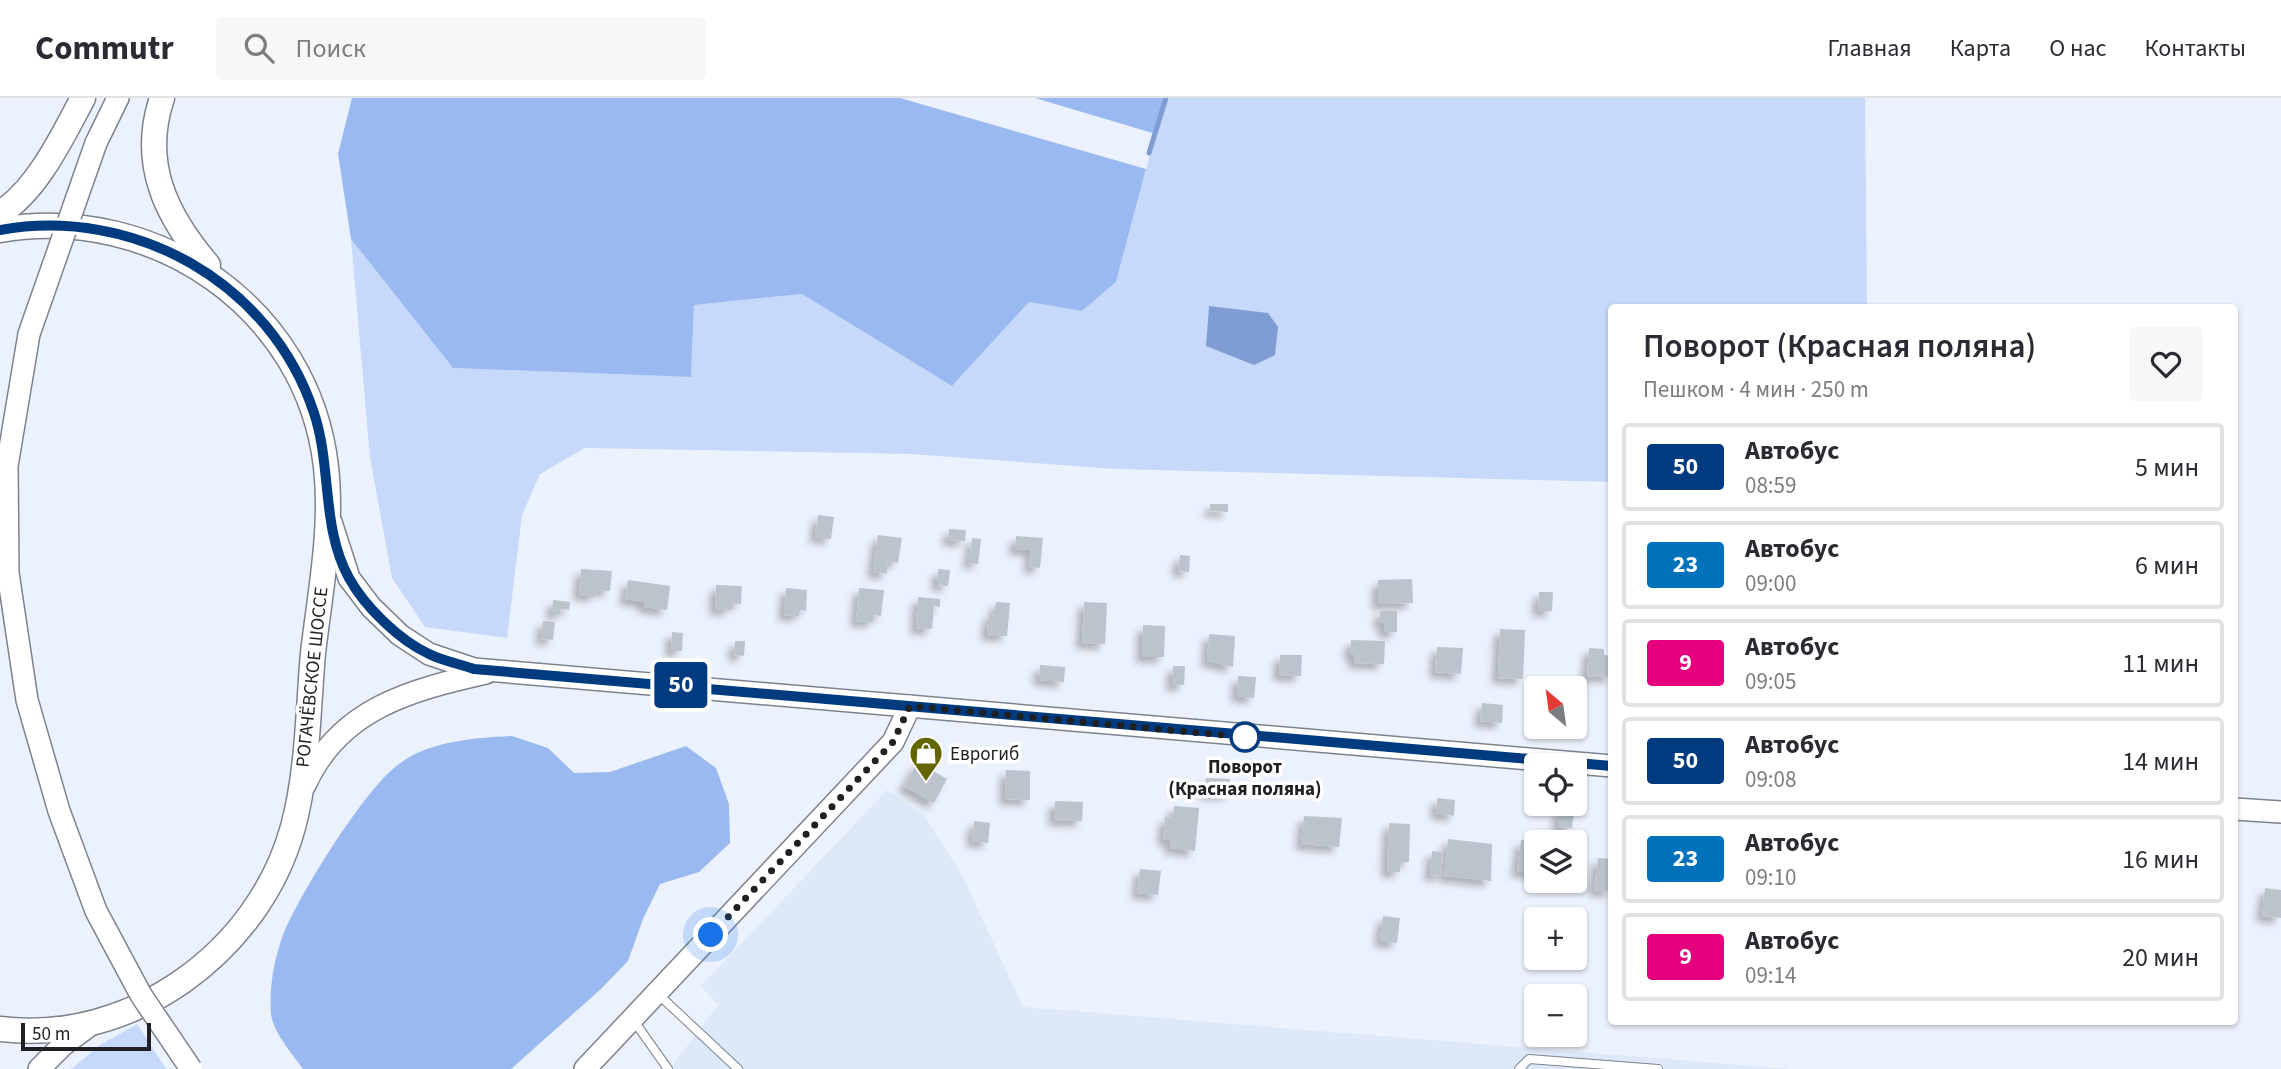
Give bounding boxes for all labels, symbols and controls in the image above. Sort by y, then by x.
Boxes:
search box [216,17,706,80]
text: Commutr [35,25,174,72]
icon: search [240,29,278,67]
text: Поиск [296,30,366,67]
text: Главная [1827,31,1912,66]
text: Карта [1950,31,2011,66]
text: О нас [2049,31,2106,66]
text: Контакты [2144,31,2246,66]
text: Поворот (Красная поляна) [1643,323,2036,370]
button: heart [2129,327,2203,401]
text: Пешком · 4 мин · 250 m [1643,373,1869,406]
text: Автобус [1745,432,1839,469]
text: 50 [1673,449,1698,484]
text: 5 мин [2135,449,2199,486]
text: 08:59 [1745,469,1796,502]
text: Автобус [1745,530,1839,567]
text: 23 [1673,547,1698,582]
text: 6 мин [2135,547,2199,584]
text: 09:00 [1745,567,1796,600]
street label: РОГАЧЁВСКОЕ ШОССЕ [290,585,335,769]
text: Автобус [1745,628,1839,665]
text: 9 [1679,645,1692,680]
text: 11 мин [2122,645,2199,682]
line badge: 50 [650,662,712,708]
text: 09:05 [1745,665,1796,698]
text: 50 [668,667,694,702]
north arrow [1524,676,1587,738]
map controls [1524,676,1587,1047]
marker: Поворот (Красная поляна) [1230,722,1260,752]
text: Автобус [1745,726,1839,763]
shop icon: Еврогиб [907,734,945,783]
place label: Еврогиб [950,741,1019,768]
text: 50 [1673,743,1698,778]
text: 14 мин [2122,743,2199,780]
button: locate [1524,753,1587,816]
place label: Поворот (Красная поляна) [1168,754,1322,803]
text: 09:08 [1745,763,1796,796]
text: Автобус [1745,824,1839,861]
button: layers [1524,830,1587,893]
text: 23 [1673,841,1698,876]
text: 16 мин [2122,841,2199,878]
text: 09:10 [1745,861,1796,894]
button: + [1524,907,1587,970]
your location [693,917,728,952]
text: Автобус [1745,922,1839,959]
text: 9 [1679,939,1692,974]
text: 20 мин [2122,939,2199,976]
text: 09:14 [1745,959,1796,992]
button: − [1524,984,1587,1047]
scale bar [21,1020,150,1052]
text: 50 m [32,1021,70,1048]

